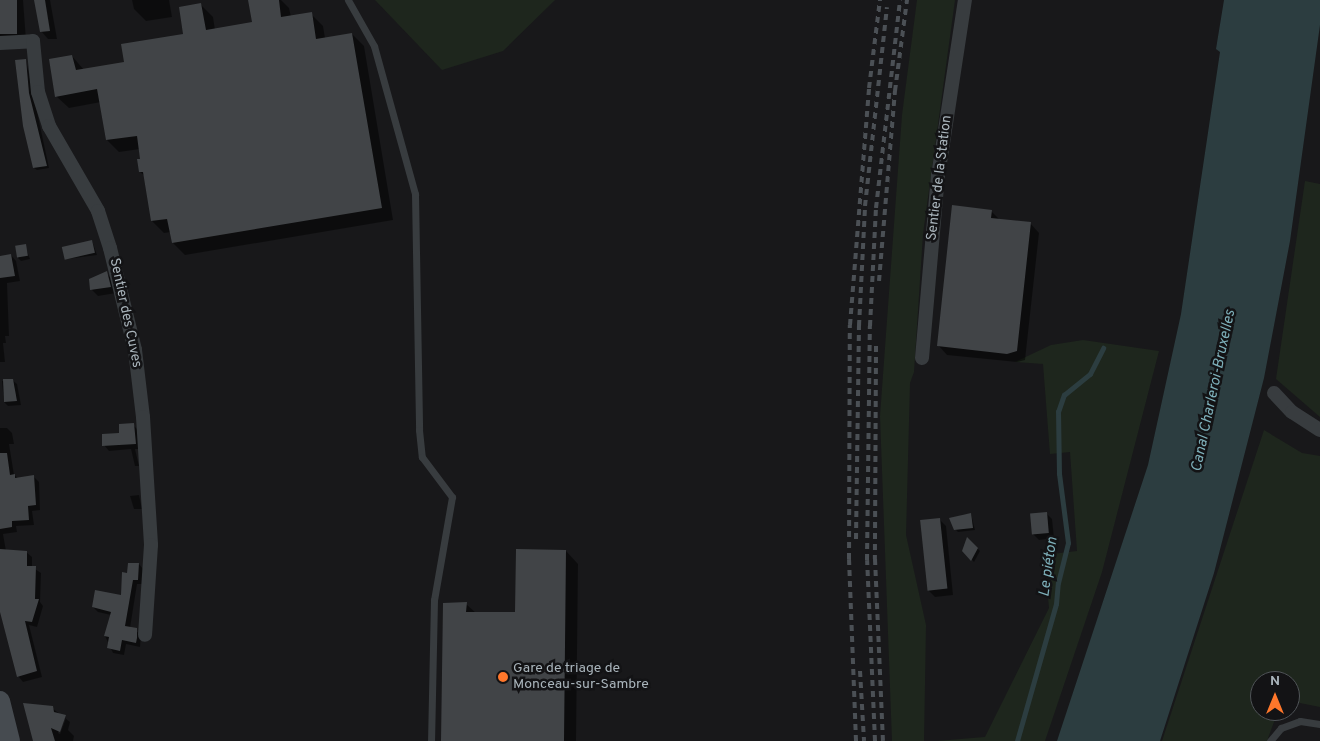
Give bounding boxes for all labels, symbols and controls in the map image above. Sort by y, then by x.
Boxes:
street label: Sentier de la Station [924,114,956,242]
street label: Sentier des Cuves [105,257,145,369]
water label: Canal Charleroi-Bruxelles [1188,308,1240,474]
water label: Le piéton [1036,536,1062,598]
place label: Gare de triage de Monceau-sur-Sambre [513,661,649,694]
marker: Gare de triage de Monceau-sur-Sambre [497,671,509,683]
north arrow [1250,671,1300,721]
text: N [1270,673,1280,690]

